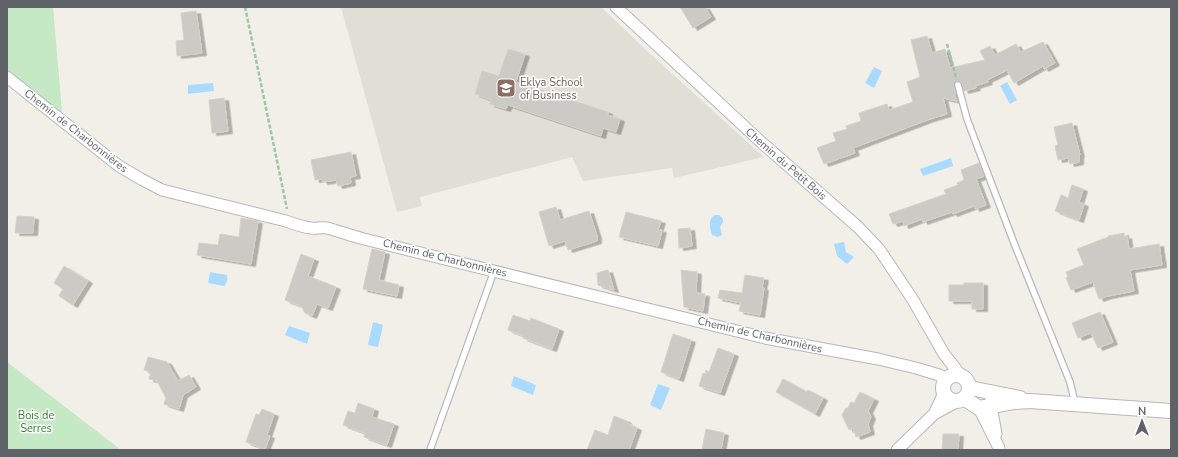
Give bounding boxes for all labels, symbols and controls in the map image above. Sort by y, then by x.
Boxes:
place label: Eklya School of Business [520,75,584,103]
school or university icon: Eklya School of Business [495,77,517,99]
street label: Chemin de Charbonnières [21,86,131,176]
street label: Chemin du Petit Bois [742,125,830,203]
street label: Chemin de Charbonnières [381,235,509,281]
street label: Chemin de Charbonnières [696,313,824,357]
north arrow [1122,401,1162,441]
text: N [1138,404,1146,419]
park label: Bois de Serres [18,408,54,436]

